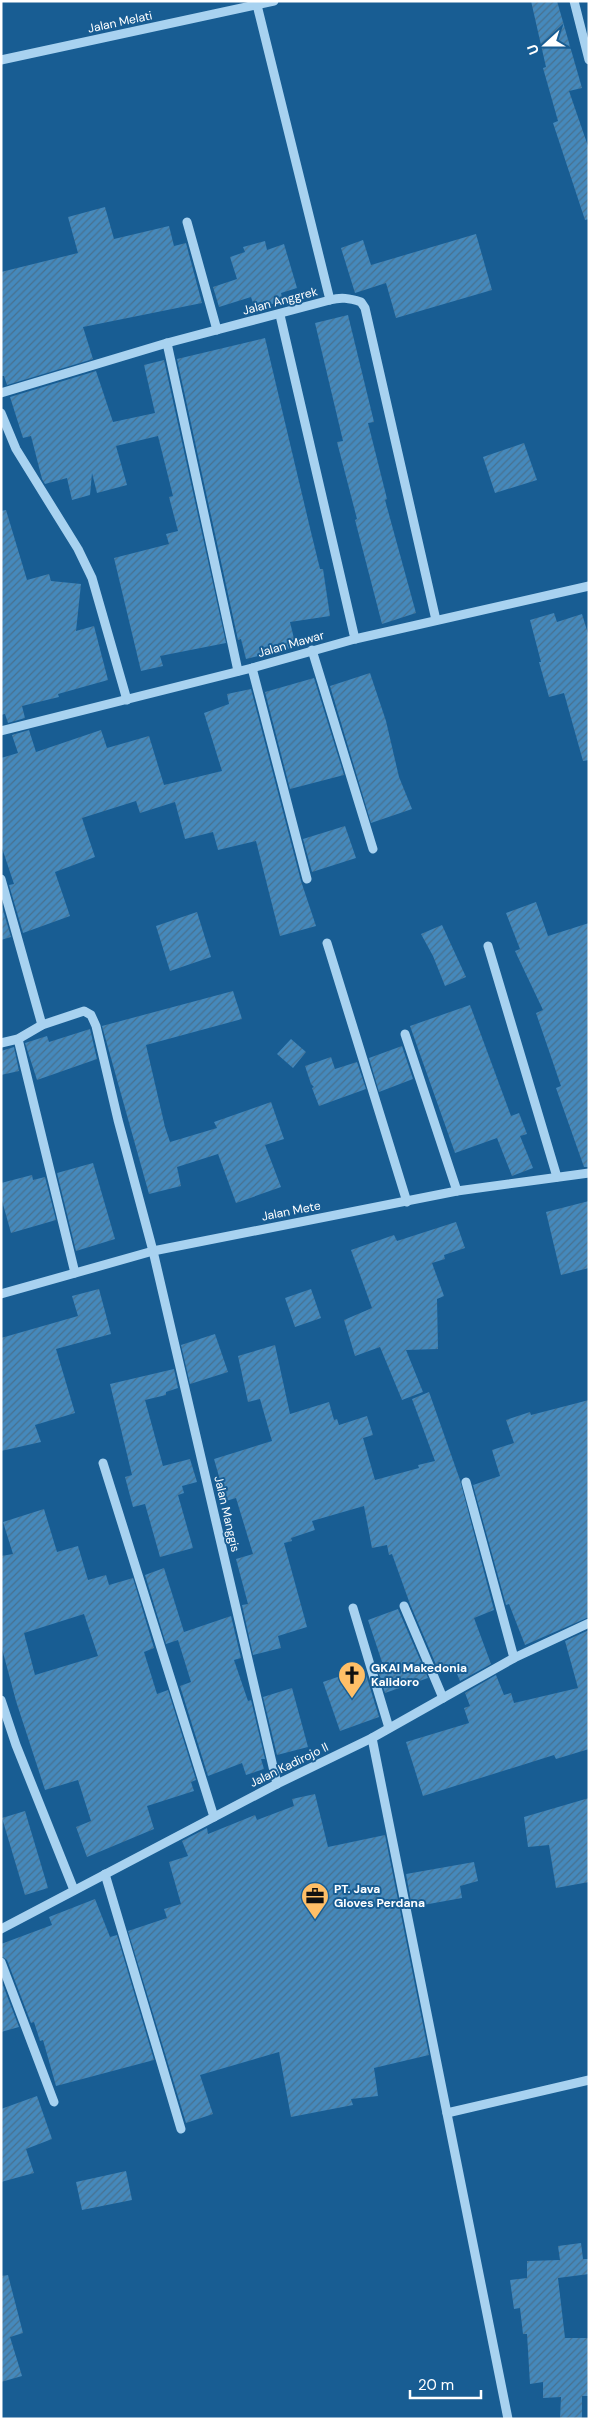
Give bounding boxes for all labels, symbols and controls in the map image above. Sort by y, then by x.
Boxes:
street label: Jalan Melati [86,7,154,37]
north arrow [520,20,570,70]
text: U [523,42,543,57]
street label: Jalan Anggrek [241,283,319,319]
street label: Jalan Mawar [256,627,327,661]
street label: Jalan Mete [260,1197,322,1225]
street label: Jalan Manggis [210,1474,244,1554]
church icon: GKAI Makedonia Kalidoro [337,1660,367,1699]
place label: GKAI Makedonia Kalidoro [371,1660,467,1690]
street label: Jalan Kadirojo II [247,1739,331,1791]
office icon: PT. Java Gloves Perdana [300,1881,330,1920]
place label: PT. Java Gloves Perdana [334,1881,425,1911]
scale bar [410,2368,481,2400]
text: 20 m [418,2375,454,2395]

